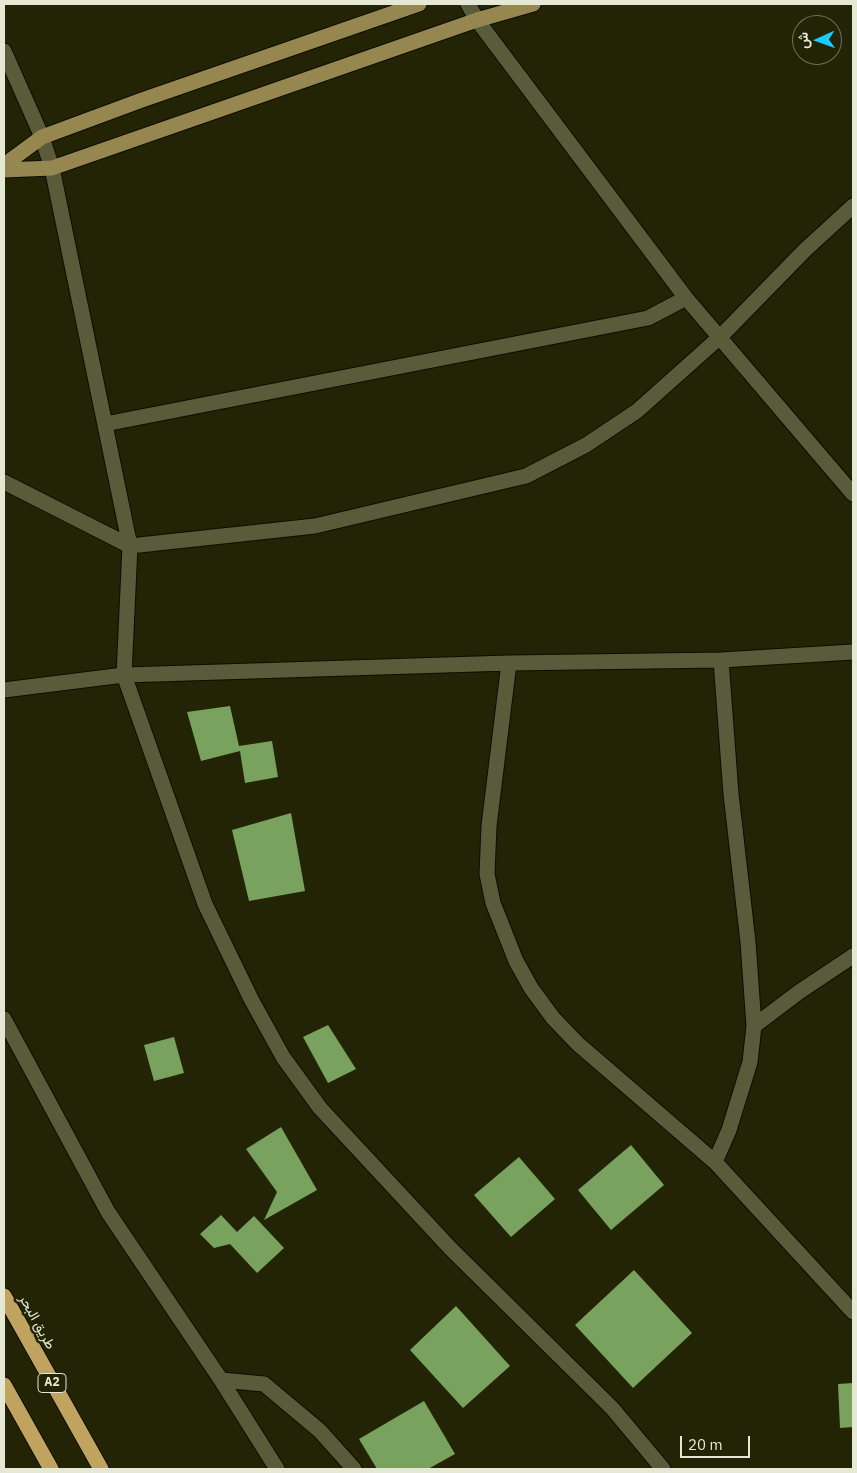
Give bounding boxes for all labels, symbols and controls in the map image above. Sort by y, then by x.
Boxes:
north arrow [792,15,842,65]
text: ش [794,32,812,49]
street label: طريق البحر [15,1292,59,1352]
road number: A2 [38,1374,66,1392]
scale bar [682,1426,752,1458]
text: 20 m [688,1435,723,1454]

